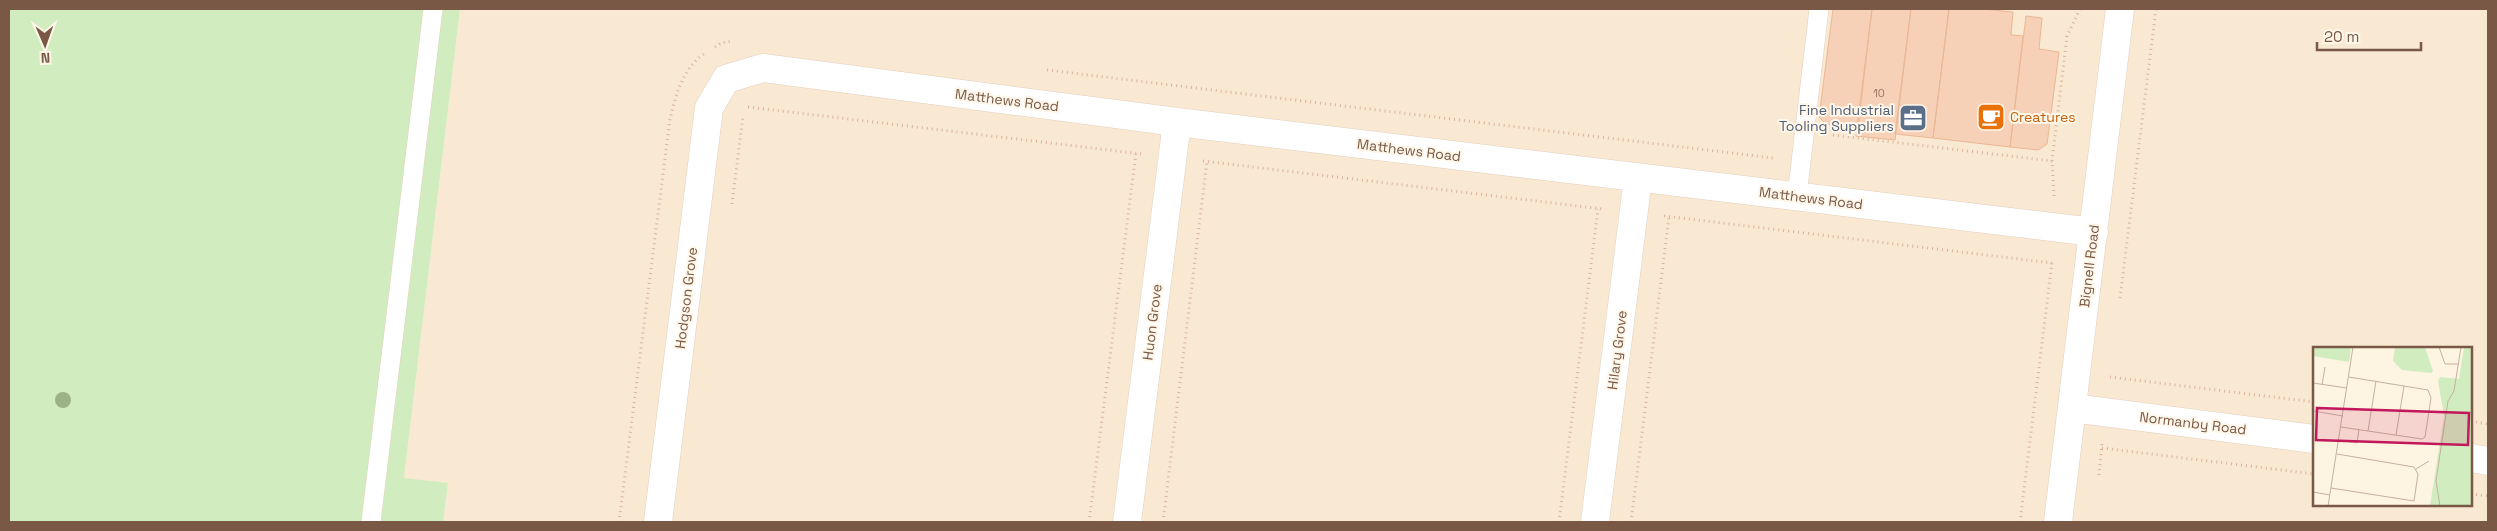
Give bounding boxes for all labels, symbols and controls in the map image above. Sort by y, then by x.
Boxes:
north arrow [20,20,70,70]
scale bar [2317,20,2421,52]
text: 20 m [2324,27,2359,46]
text: N [40,49,50,67]
street label: Matthews Road [954,85,1060,115]
house number: 10 [1873,86,1885,100]
place label: Fine Industrial Tooling Suppliers [1779,101,1894,135]
cafe icon: Creatures [1976,102,2006,132]
office icon: Fine Industrial Tooling Suppliers [1898,103,1928,133]
place label: Creatures [2010,108,2076,126]
street label: Matthews Road [1356,135,1462,165]
street label: Matthews Road [1758,183,1864,213]
street label: Bignell Road [2075,224,2103,308]
street label: Hodgson Grove [671,246,701,350]
street label: Huon Grove [1138,283,1166,361]
street label: Hilary Grove [1603,309,1631,391]
inset map [2313,347,2472,506]
street label: Normanby Road [2139,408,2247,438]

